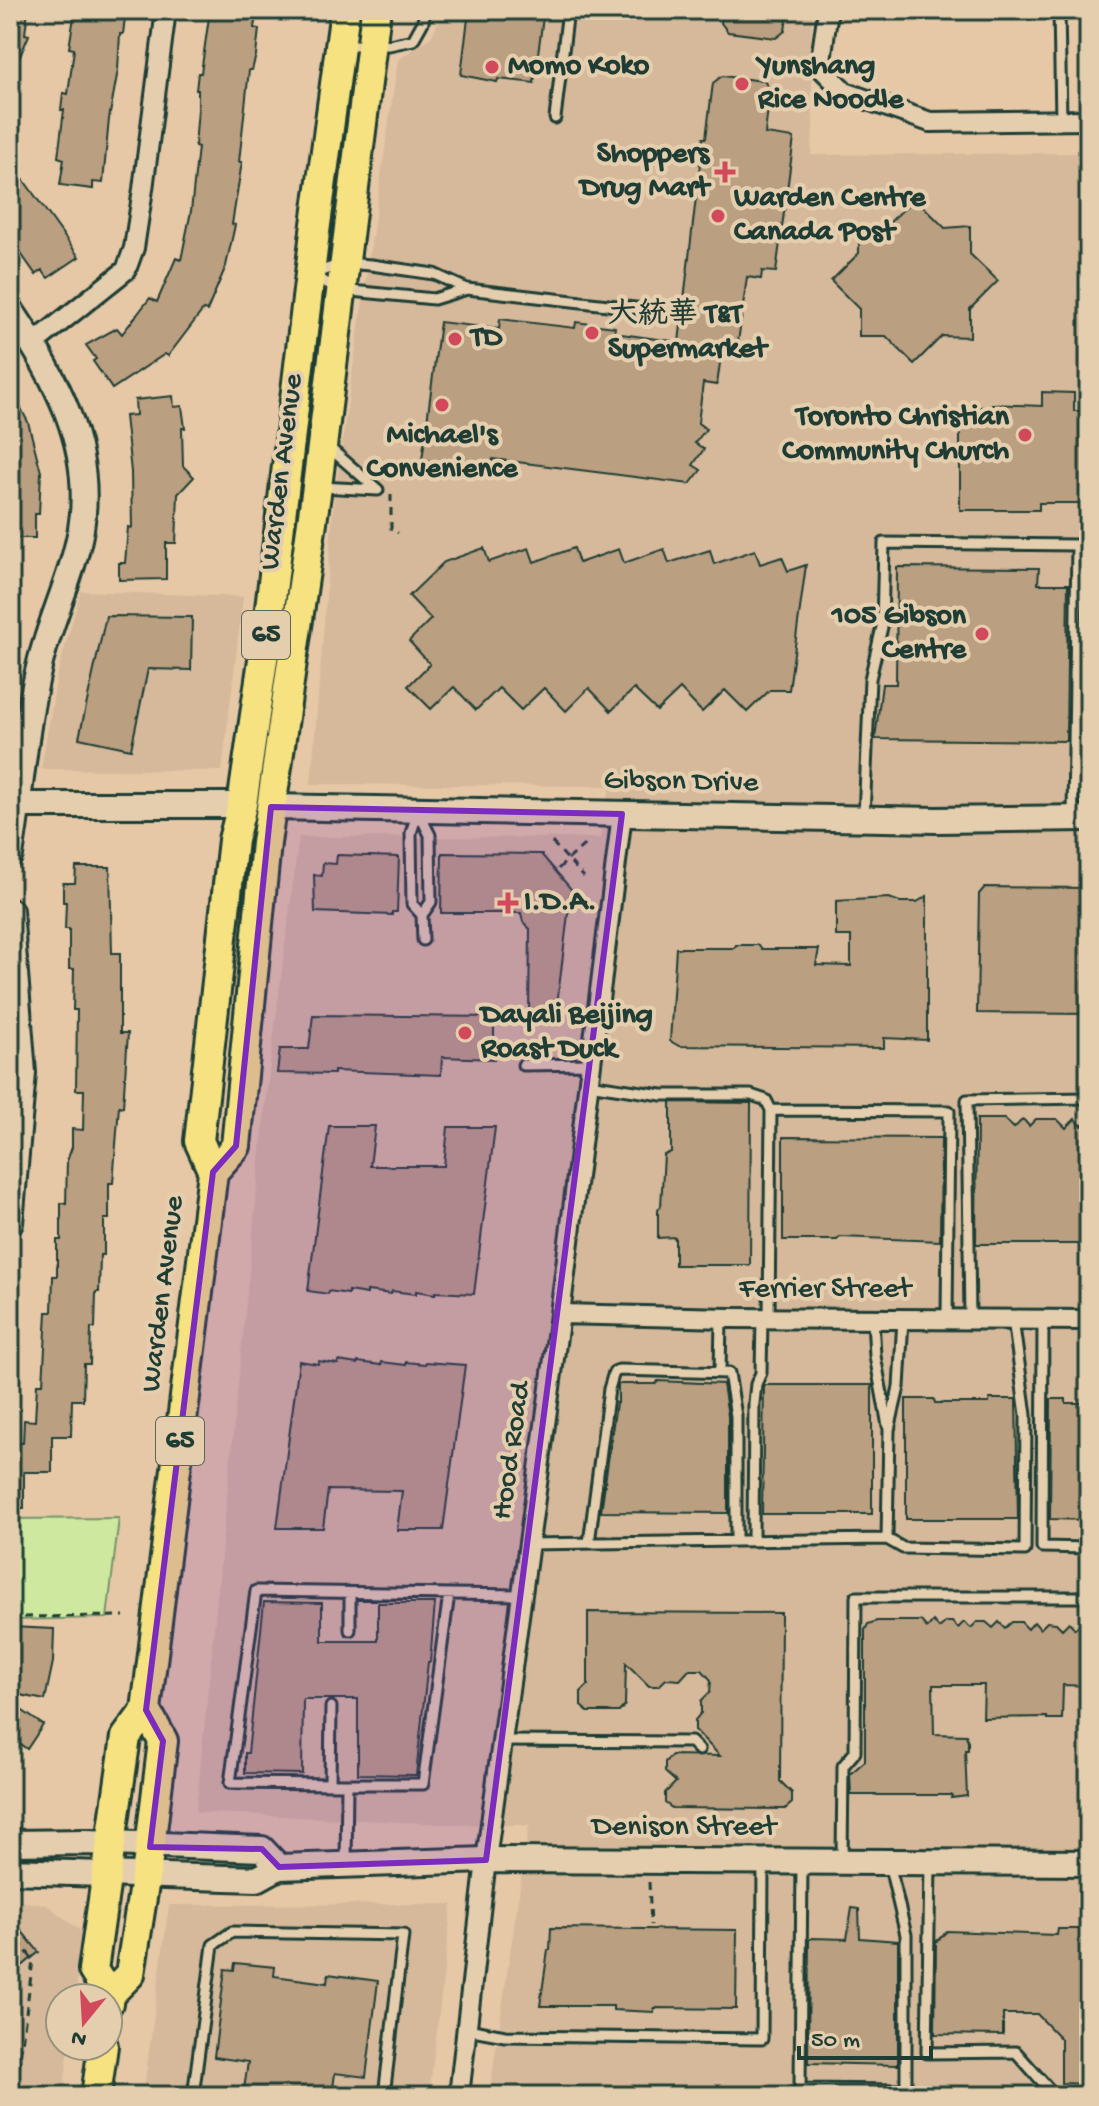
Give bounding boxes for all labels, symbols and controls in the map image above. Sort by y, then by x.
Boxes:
place label: Momo Koko [508,50,650,85]
place label: Yunshang Rice Noodle [755,50,905,119]
marker: Momo Koko [483,58,501,76]
marker: Yunshang Rice Noodle [733,75,751,93]
place label: Shoppers Drug Mart [577,138,712,207]
marker: Shoppers Drug Mart [716,163,734,181]
place label: Warden Centre Canada Post [733,182,927,251]
marker: Warden Centre Canada Post [709,207,727,225]
place label: 大統華 T&T Supermarket [608,297,769,368]
place label: TD [469,322,504,357]
marker: 大統華 T&T Supermarket [583,324,601,342]
marker: TD [446,330,464,348]
street label: Warden Avenue [254,371,312,572]
marker: Michael's Convenience [433,396,451,414]
place label: Toronto Christian Community Church [782,401,1010,470]
place label: Michael's Convenience [367,419,519,488]
marker: Toronto Christian Community Church [1016,426,1034,444]
place label: 105 Gibson Centre [831,600,968,669]
road number: 65 [242,611,290,659]
marker: 105 Gibson Centre [973,625,991,643]
street label: Gibson Drive [603,764,759,802]
place label: I.D.A. [524,886,597,921]
marker: I.D.A. [499,894,517,912]
place label: Dayali Beijing Roast Duck [478,999,653,1068]
marker: Dayali Beijing Roast Duck [456,1024,474,1042]
street label: Warden Avenue [135,1193,193,1394]
street label: Ferrier Street [738,1273,914,1308]
street label: Hood Road [486,1378,540,1522]
road number: 65 [156,1417,204,1465]
street label: Denison Street [590,1811,779,1846]
north arrow [44,1982,124,2062]
scale bar [799,2010,931,2060]
text: N [68,2023,90,2052]
text: 50 m [811,2027,860,2056]

